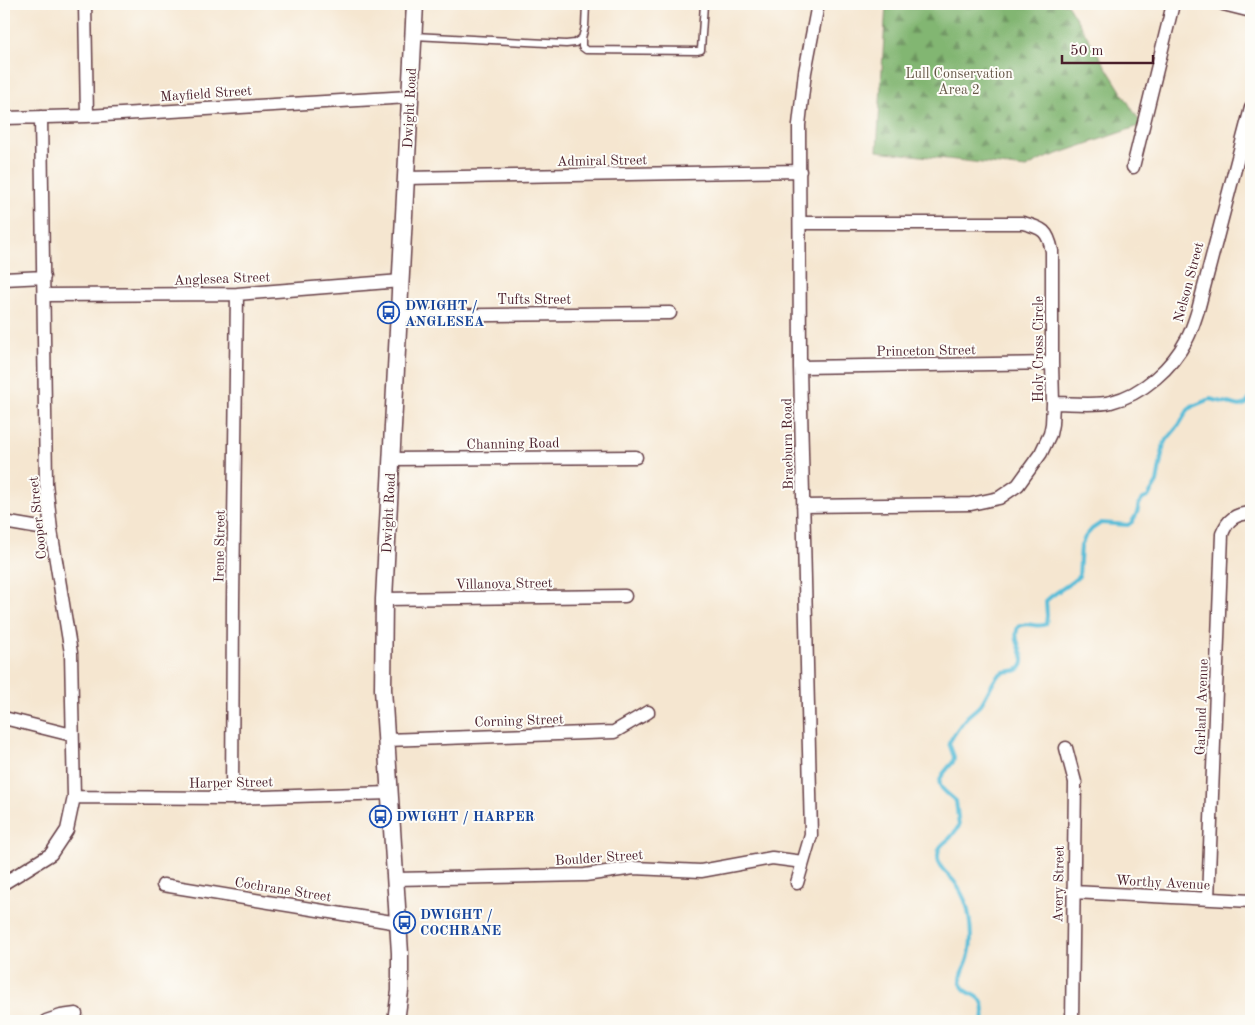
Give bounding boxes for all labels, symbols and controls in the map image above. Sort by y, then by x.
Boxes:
scale bar [1062,32,1154,64]
text: 50 m [1070,44,1104,59]
street label: Dwight Road [401,67,419,149]
park label: Lull Conservation Area 2 [905,67,1013,97]
street label: Mayfield Street [160,84,252,104]
street label: Admiral Street [557,153,647,169]
street label: Nelson Street [1172,240,1206,324]
street label: Anglesea Street [174,270,271,288]
street label: Tufts Street [497,293,571,307]
street label: Holy Cross Circle [1032,296,1046,402]
place label: DWIGHT / ANGLESEA [405,299,485,329]
bus stop icon: DWIGHT / ANGLESEA [377,301,401,325]
street label: Princeton Street [876,343,976,359]
street label: Braeburn Road [780,398,796,490]
street label: Channing Road [466,436,560,452]
street label: Dwight Road [380,472,398,554]
street label: Cooper Street [27,475,49,560]
street label: Irene Street [212,509,228,582]
street label: Villanova Street [455,576,553,592]
street label: Garland Avenue [1193,658,1211,756]
street label: Corning Street [474,712,564,730]
street label: Harper Street [189,775,273,791]
bus stop icon: DWIGHT / HARPER [368,804,392,828]
place label: DWIGHT / HARPER [396,810,535,825]
street label: Avery Street [1051,845,1067,923]
street label: Boulder Street [555,848,644,868]
street label: Worthy Avenue [1115,874,1211,892]
street label: Cochrane Street [233,875,332,905]
place label: DWIGHT / COCHRANE [420,908,501,938]
bus stop icon: DWIGHT / COCHRANE [392,910,416,934]

